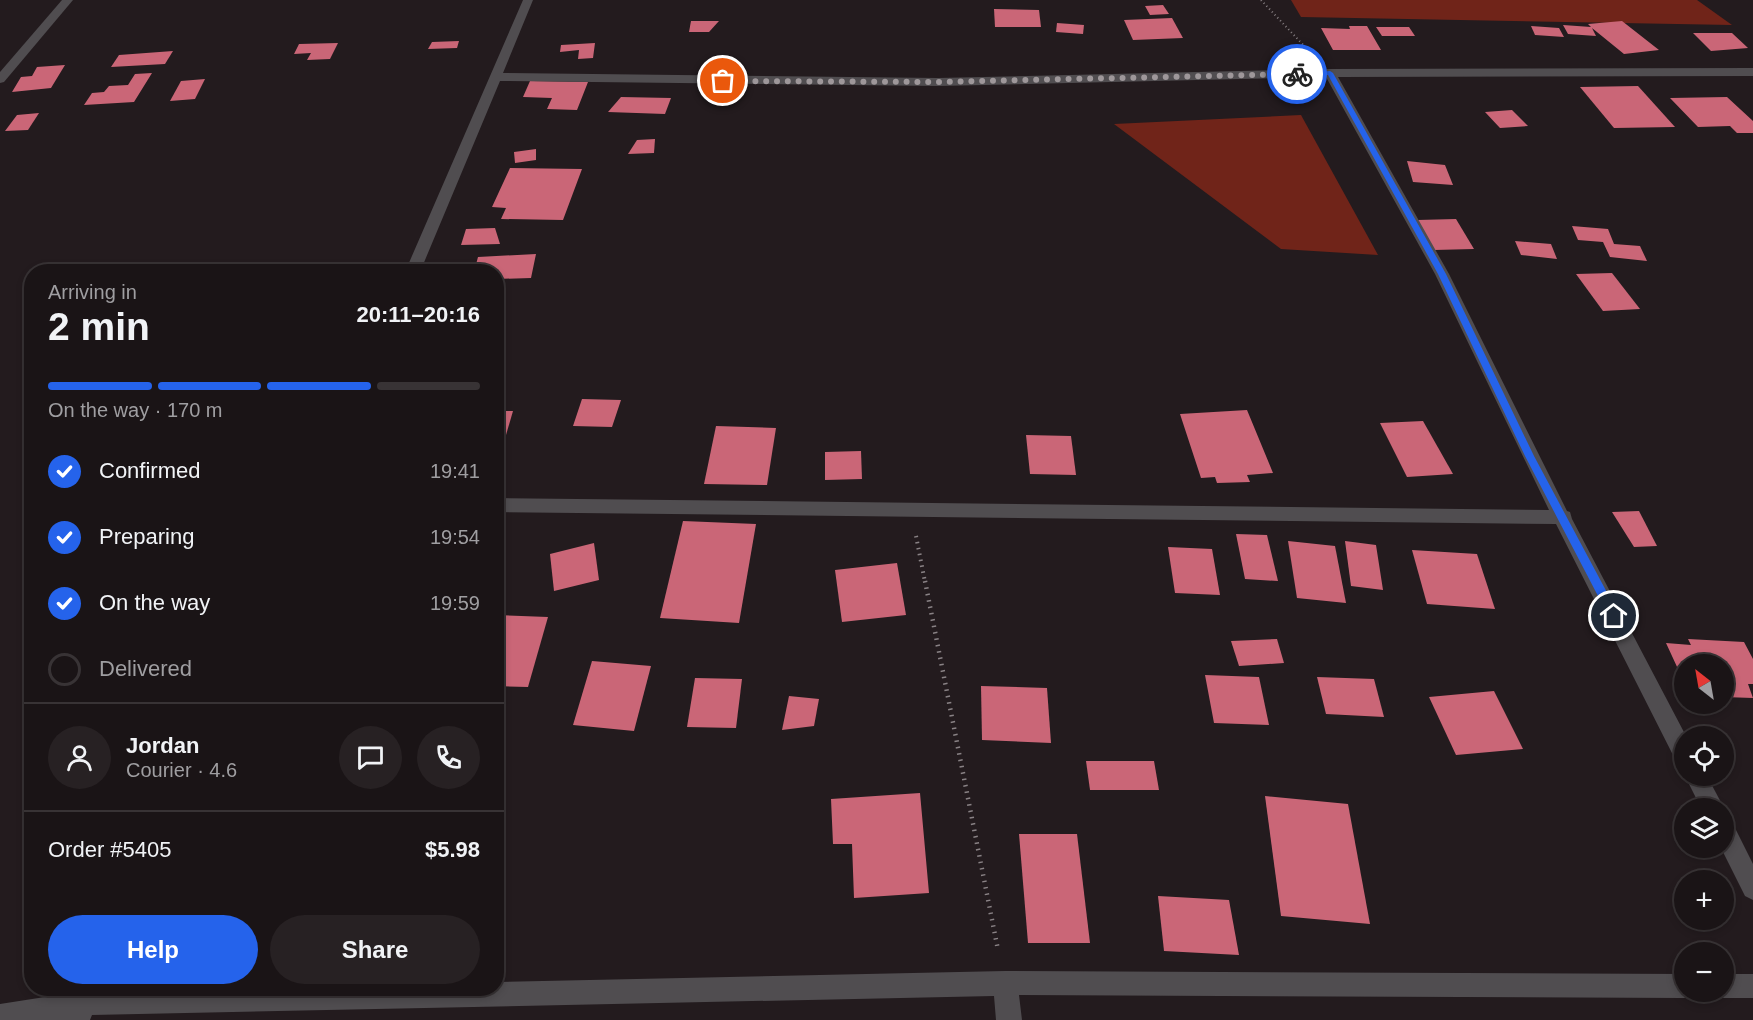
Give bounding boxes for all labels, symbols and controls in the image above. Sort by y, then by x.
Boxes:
courier [1267,44,1327,104]
pin [697,55,748,106]
icon: bike [1281,58,1314,91]
icon: bag [706,64,739,97]
text: Arriving in [48,281,137,303]
text: 20:11–20:16 [356,302,480,327]
text: 2 min [48,305,150,348]
text: On the way · 170 m [48,399,223,421]
icon: check [48,455,81,488]
text: Confirmed [99,458,200,483]
text: 19:41 [430,460,480,482]
icon: check [48,521,81,554]
text: Preparing [99,524,194,549]
text: 19:54 [430,526,480,548]
icon: check [48,587,81,620]
text: On the way [99,590,210,615]
pin [1588,590,1639,641]
text: 19:59 [430,592,480,614]
icon: home [1597,599,1630,632]
north arrow [1674,654,1734,714]
map controls [1674,654,1734,1002]
text: Delivered [99,656,192,681]
button: person [48,726,111,789]
button: chat [339,726,402,789]
button: phone [417,726,480,789]
button: locate [1674,726,1734,786]
text: Jordan [126,733,199,758]
text: Courier · 4.6 [126,759,237,781]
button: layers [1674,798,1734,858]
text: Order #5405 [48,837,172,862]
text: $5.98 [425,837,480,862]
button: + [1674,870,1734,930]
button: Help [48,915,258,984]
button: Share [270,915,480,984]
button: − [1674,942,1734,1002]

